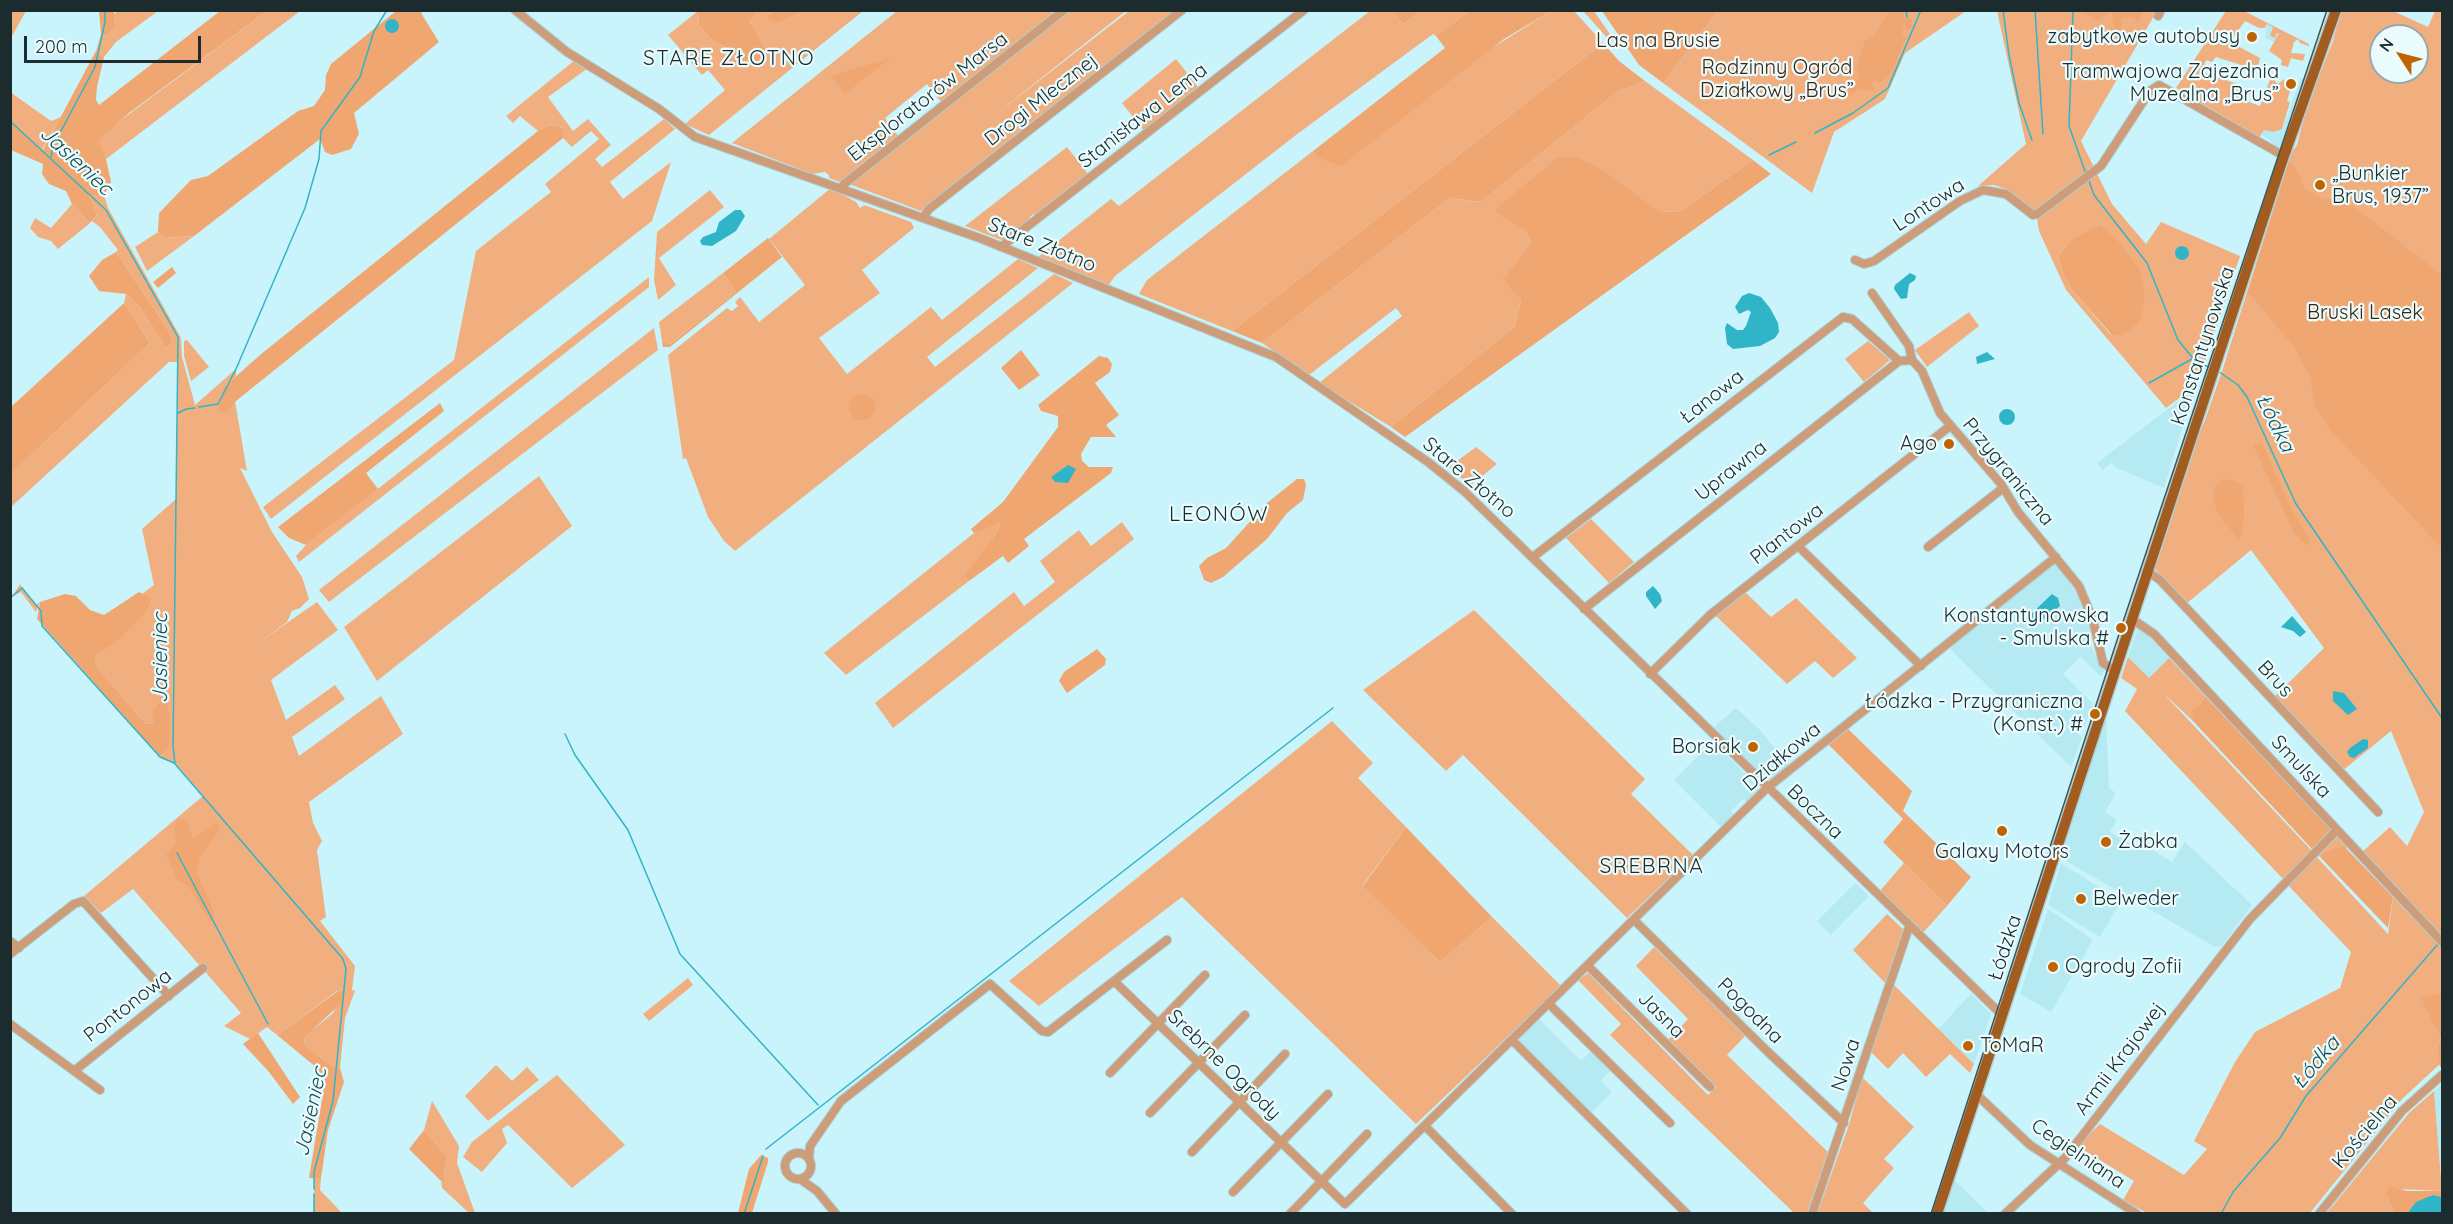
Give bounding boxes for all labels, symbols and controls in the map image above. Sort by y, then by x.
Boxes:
scale bar [27,24,204,62]
north arrow [2369,24,2429,84]
place label: zabytkowe autobusy [2048,25,2240,49]
street label: Eksploratorów Marsa [843,27,1013,167]
park label: Las na Brusie [1596,29,1720,53]
marker: zabytkowe autobusy [2245,30,2259,44]
text: N [2375,34,2398,55]
text: 200 m [35,35,88,58]
district label: STARE ZŁOTNO [643,46,815,72]
street label: Drogi Mlecznej [980,49,1102,151]
park label: Rodzinny Ogród Działkowy „Brus” [1700,56,1854,103]
street label: Stanisława Lema [1074,58,1212,174]
place label: Tramwajowa Zajezdnia Muzealna „Brus” [2062,60,2279,107]
marker: Tramwajowa Zajezdnia Muzealna „Brus” [2284,77,2298,91]
water label: Jasieniec [34,121,118,201]
place label: „Bunkier Brus, 1937” [2332,162,2429,209]
street label: Lontowa [1889,173,1969,237]
marker: „Bunkier Brus, 1937” [2313,178,2327,192]
street label: Stare Złotno [985,212,1099,278]
street label: Konstantynowska [2166,264,2240,428]
park label: Bruski Lasek [2307,301,2423,325]
street label: Łanowa [1675,365,1749,429]
water label: Łódka [2250,390,2300,456]
street label: Przygraniczna [1957,413,2059,531]
street label: Stare Złotno [1418,432,1520,524]
place label: Ago [1900,432,1937,456]
street label: Uprawna [1690,436,1772,506]
marker: Ago [1942,437,1956,451]
street label: Plantowa [1746,498,1828,570]
district label: LEONÓW [1169,502,1269,528]
place label: Konstantynowska - Smulska # [1944,604,2109,651]
water label: Jasieniec [148,613,174,703]
marker: Konstantynowska - Smulska # [2114,621,2128,635]
street label: Brus [2252,656,2298,702]
place label: Łódzka - Przygraniczna (Konst.) # [1864,690,2083,737]
marker: Łódzka - Przygraniczna (Konst.) # [2088,707,2102,721]
street label: Działkowa [1738,717,1826,797]
street label: Smulska [2266,730,2336,804]
place label: Borsiak [1672,735,1741,759]
marker: Borsiak [1746,740,1760,754]
street label: Boczna [1782,780,1848,844]
marker: Galaxy Motors [1995,824,2009,838]
place label: Żabka [2118,830,2178,854]
marker: Żabka [2099,835,2113,849]
place label: Galaxy Motors [1935,840,2069,864]
district label: SREBRNA [1600,854,1704,880]
place label: Belweder [2093,887,2179,911]
marker: Belweder [2074,892,2088,906]
street label: Łódzka [1983,912,2027,984]
place label: Ogrody Zofii [2065,955,2182,979]
marker: Ogrody Zofii [2046,960,2060,974]
street label: Pontonowa [79,964,177,1048]
street label: Pogodna [1712,973,1788,1049]
street label: Jasna [1632,986,1690,1044]
street label: Armii Krajowej [2070,998,2170,1120]
street label: Srebrne Ogrody [1162,1005,1286,1125]
water label: Łódka [2287,1031,2345,1095]
place label: ToMaR [1980,1034,2044,1058]
street label: Nowa [1826,1036,1866,1094]
marker: ToMaR [1961,1039,1975,1053]
water label: Jasieniec [289,1065,333,1159]
street label: Kościelna [2327,1090,2403,1174]
street label: Cegielniana [2026,1114,2130,1194]

